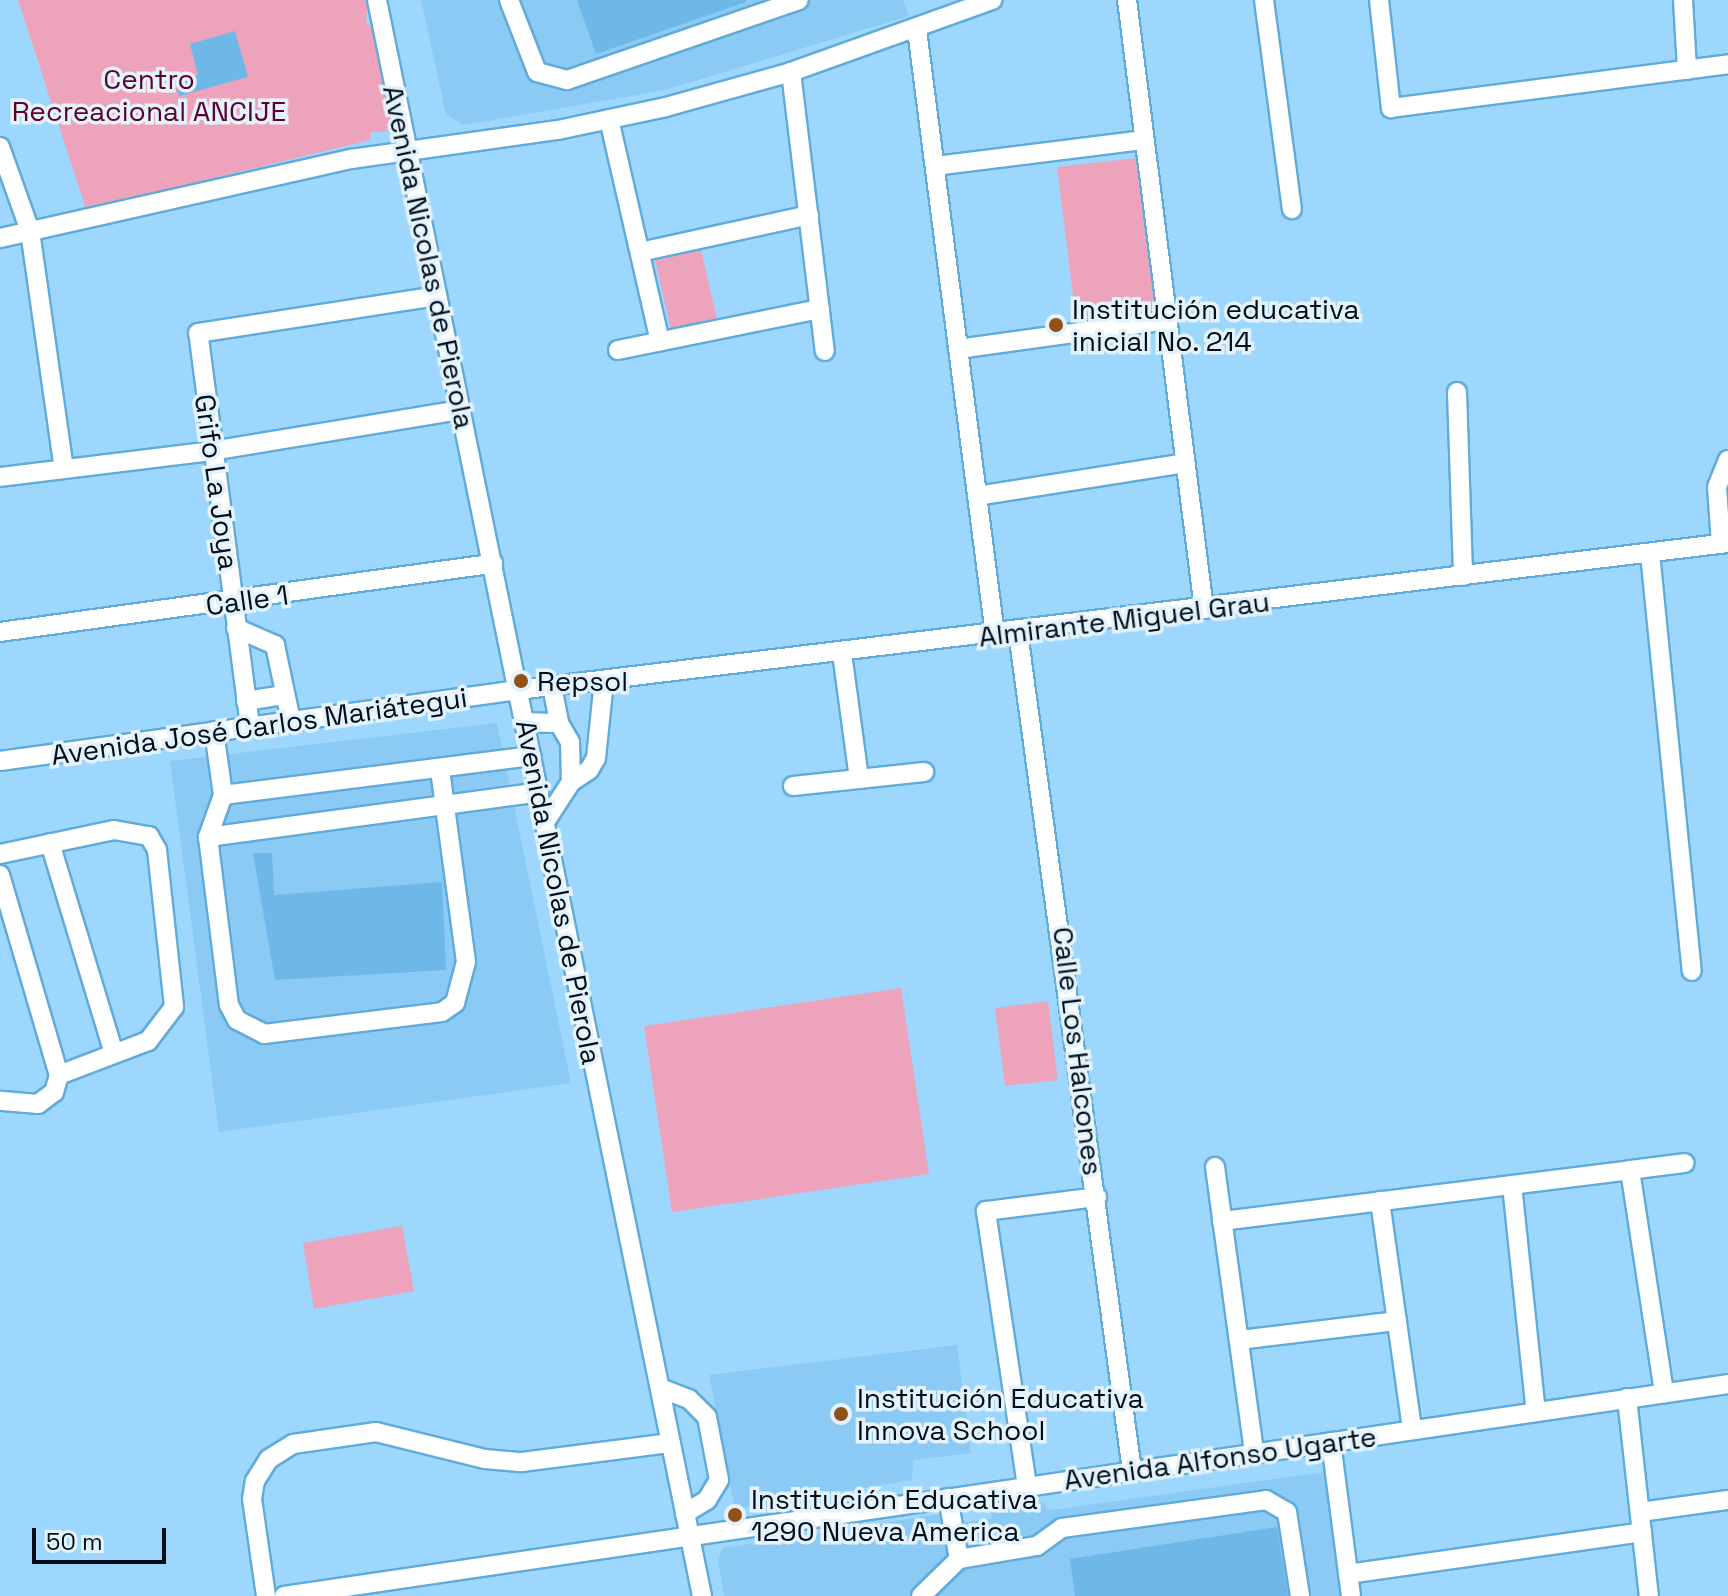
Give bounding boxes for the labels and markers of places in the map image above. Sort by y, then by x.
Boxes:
place label: Institución educativa inicial No. 214 [1072,292,1360,358]
marker: Institución educativa inicial No. 214 [1047,316,1065,334]
place label: Repsol [537,664,628,698]
marker: Repsol [512,672,530,690]
place label: Institución Educativa Innova School [857,1381,1144,1447]
marker: Institución Educativa Innova School [832,1405,850,1423]
place label: Institución Educativa 1290 Nueva America [751,1482,1038,1548]
marker: Institución Educativa 1290 Nueva America [726,1506,744,1524]

